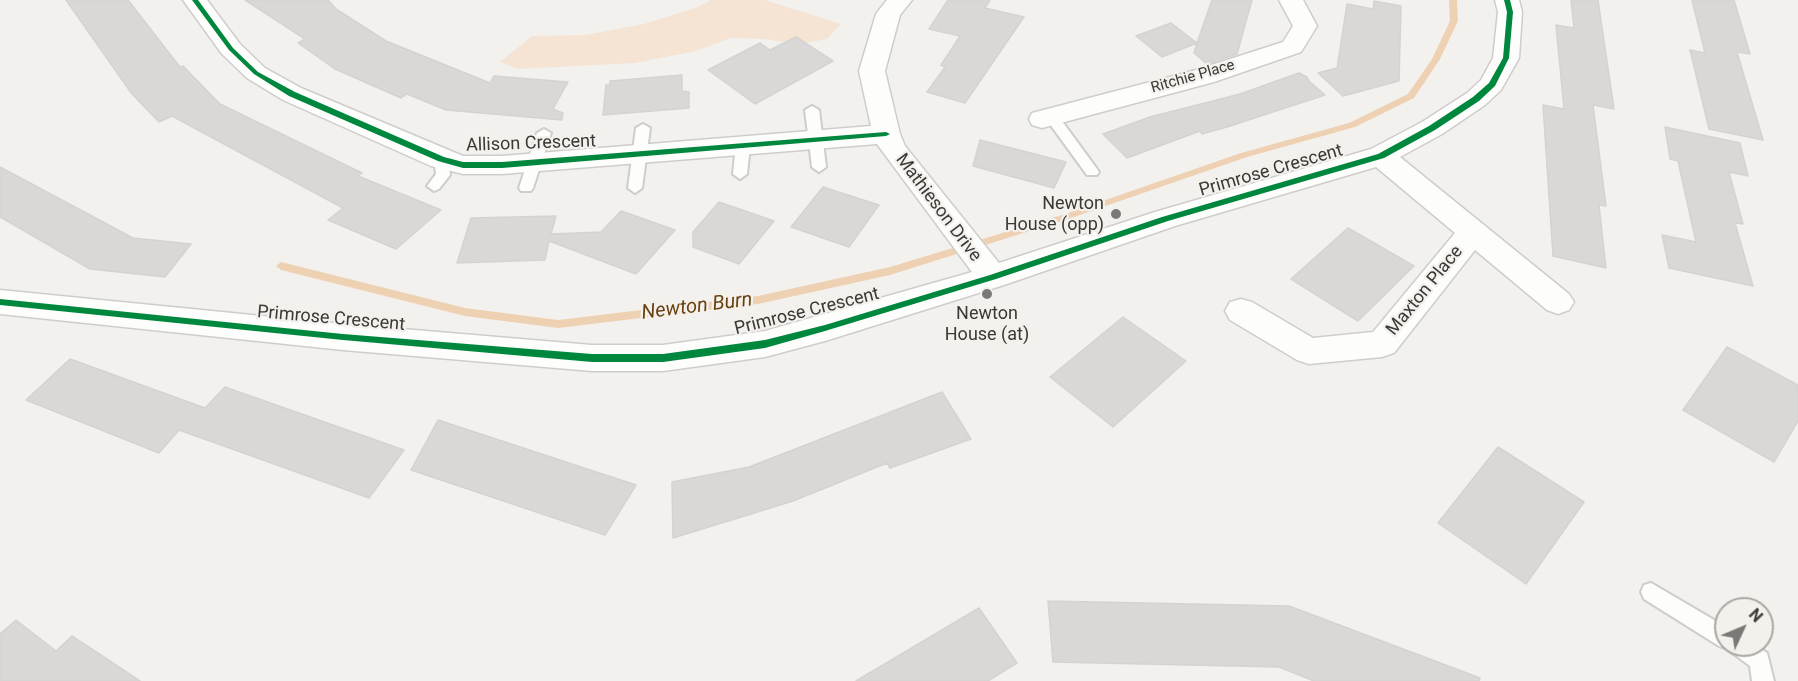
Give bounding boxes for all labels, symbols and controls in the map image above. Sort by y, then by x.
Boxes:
street label: Ritchie Place [1149,56,1237,98]
street label: Allison Crescent [466,131,596,157]
street label: Primrose Crescent [1197,140,1345,202]
street label: Mathieson Drive [890,150,986,266]
place label: Newton House (opp) [1005,193,1104,236]
marker: Newton House (opp) [1109,207,1123,221]
street label: Maxton Place [1382,242,1468,340]
street label: Primrose Crescent [732,284,882,340]
marker: Newton House (at) [980,287,994,301]
water label: Newton Burn [640,288,754,326]
street label: Primrose Crescent [256,302,406,336]
place label: Newton House (at) [945,303,1029,346]
north arrow [1714,597,1774,657]
text: N [1745,605,1767,626]

